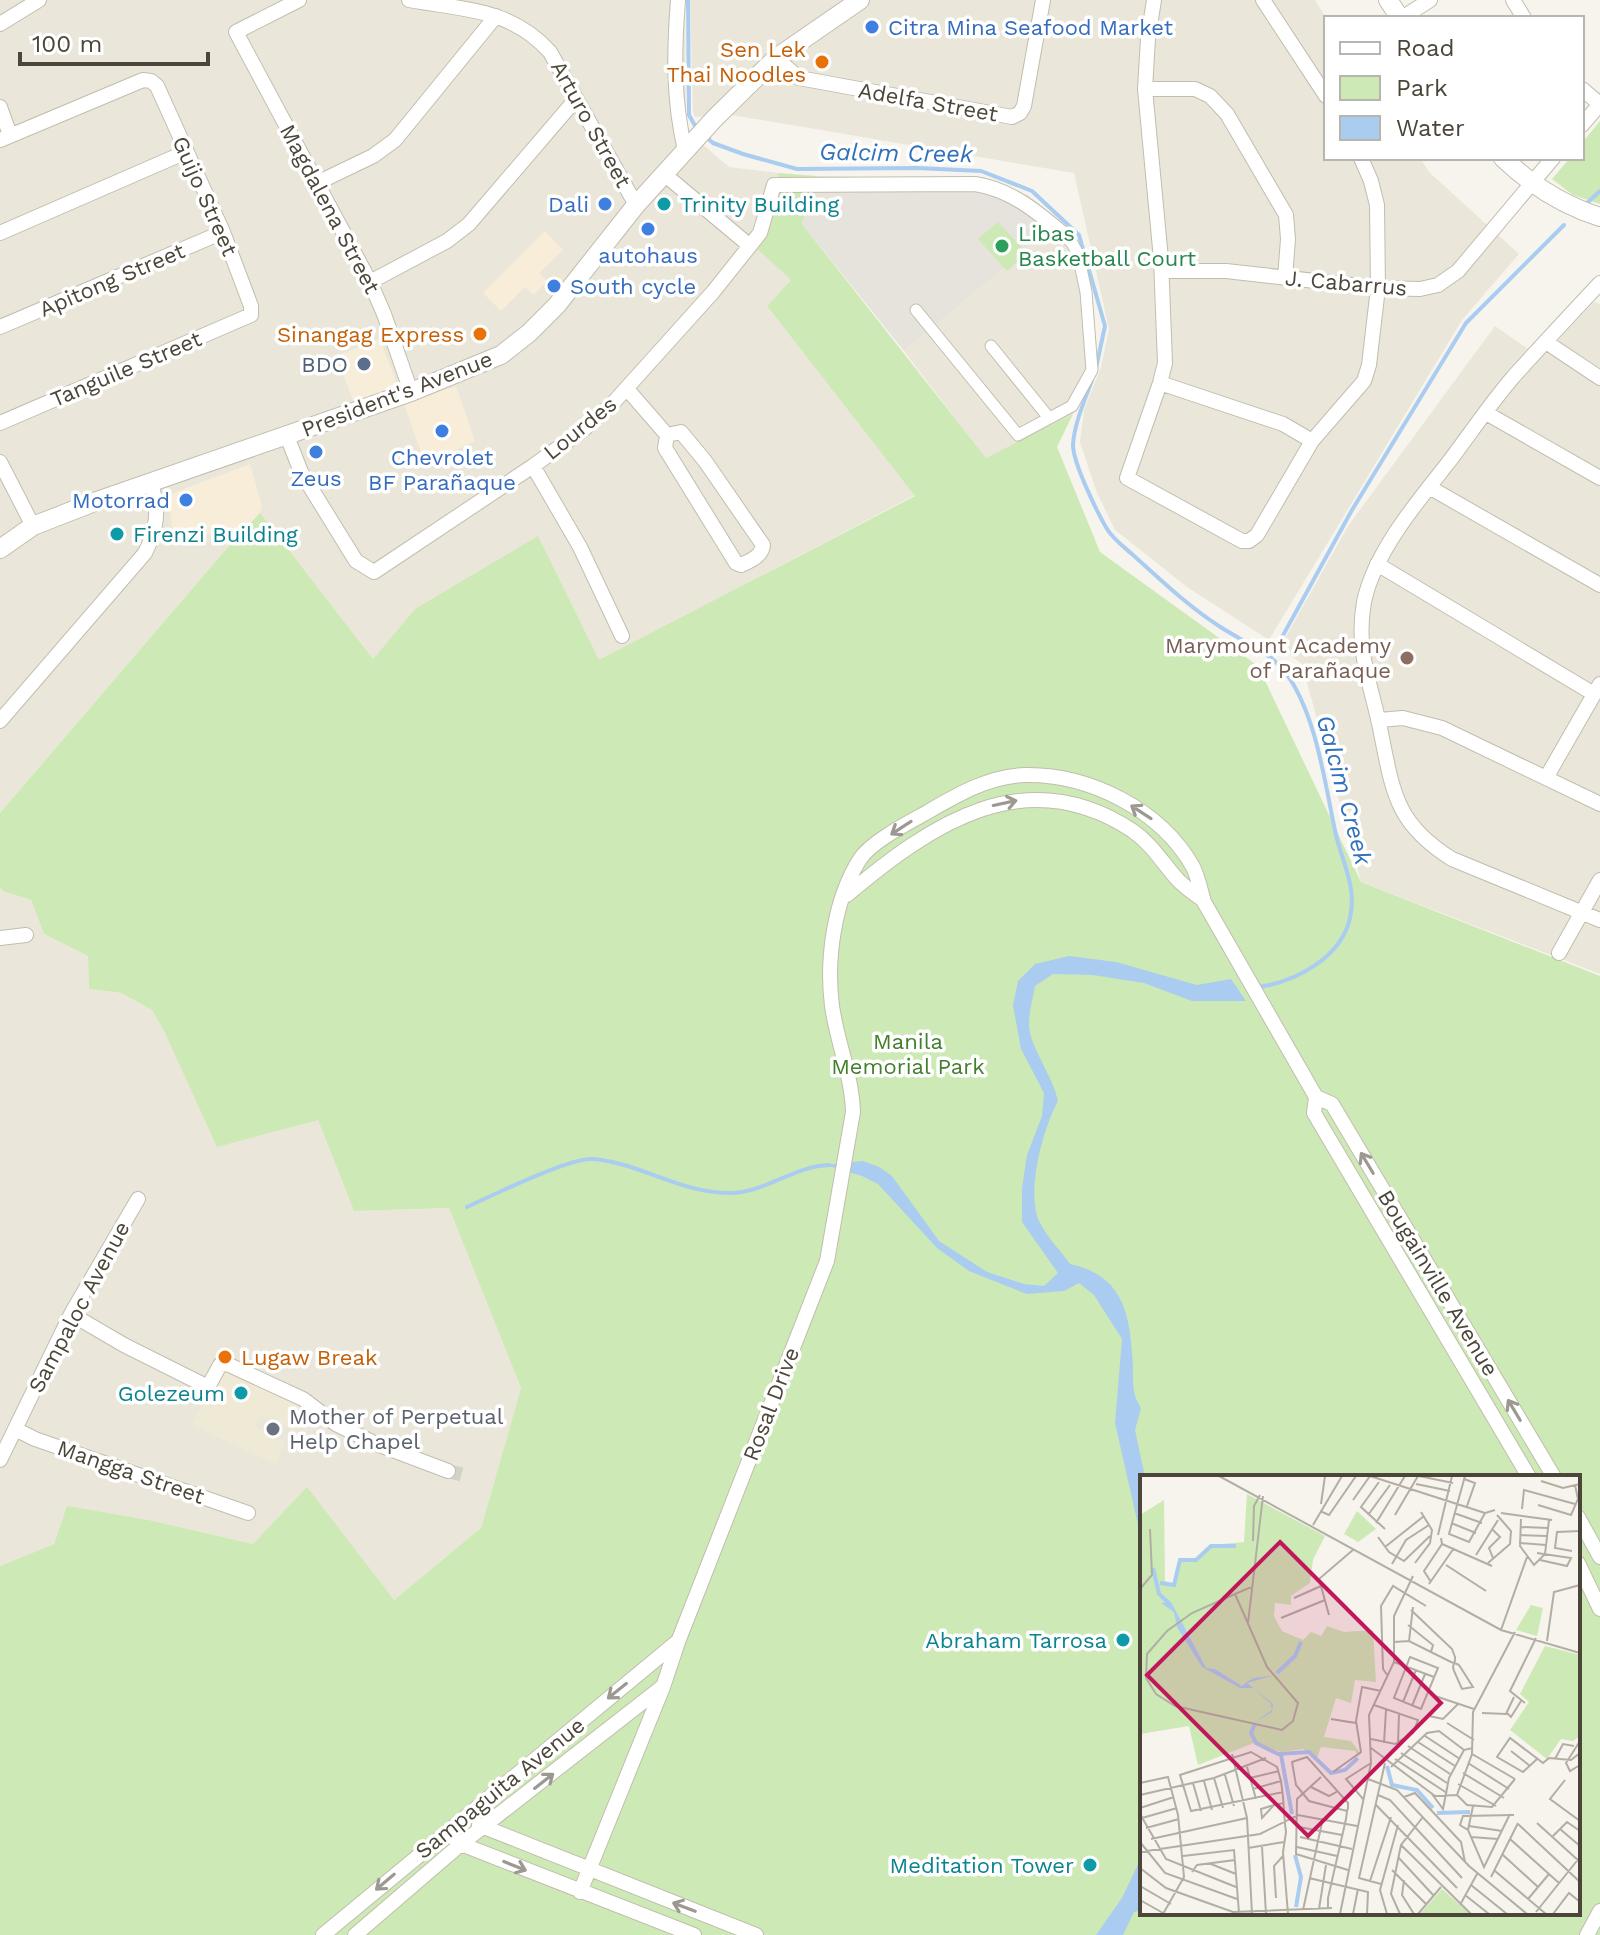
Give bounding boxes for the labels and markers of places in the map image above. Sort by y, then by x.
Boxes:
place label: Citra Mina Seafood Market [888,15,1173,40]
marker: Citra Mina Seafood Market [863,18,881,36]
place label: Sen Lek Thai Noodles [667,37,806,87]
marker: Sen Lek Thai Noodles [813,53,831,71]
place label: Dali [548,192,589,217]
place label: Trinity Building [680,192,839,217]
marker: Dali [596,195,614,213]
marker: Trinity Building [655,195,673,213]
marker: autohaus [639,220,657,238]
place label: Libas Basketball Court [1018,221,1196,271]
marker: Libas Basketball Court [993,237,1011,255]
place label: autohaus [598,243,698,268]
place label: South cycle [570,274,696,299]
marker: South cycle [545,277,563,295]
place label: Sinangag Express [277,322,464,347]
marker: Sinangag Express [471,325,489,343]
place label: BDO [301,352,348,377]
marker: BDO [355,355,373,373]
marker: Chevrolet BF Parañaque [433,422,451,440]
marker: Zeus [307,443,325,461]
place label: Chevrolet BF Parañaque [368,445,516,495]
place label: Zeus [290,466,342,491]
place label: Motorrad [72,488,170,513]
marker: Motorrad [177,491,195,509]
place label: Firenzi Building [133,522,298,547]
marker: Firenzi Building [108,525,126,543]
place label: Marymount Academy of Parañaque [1165,633,1392,683]
marker: Marymount Academy of Parañaque [1398,649,1416,667]
place label: Lugaw Break [241,1345,377,1370]
marker: Lugaw Break [216,1348,234,1366]
place label: Golezeum [118,1381,225,1406]
marker: Golezeum [232,1384,250,1402]
place label: Mother of Perpetual Help Chapel [289,1404,504,1454]
marker: Mother of Perpetual Help Chapel [264,1420,282,1438]
place label: Abraham Tarrosa [925,1628,1107,1653]
marker: Abraham Tarrosa [1114,1631,1132,1649]
place label: Meditation Tower [890,1853,1074,1878]
marker: Meditation Tower [1081,1856,1099,1874]

